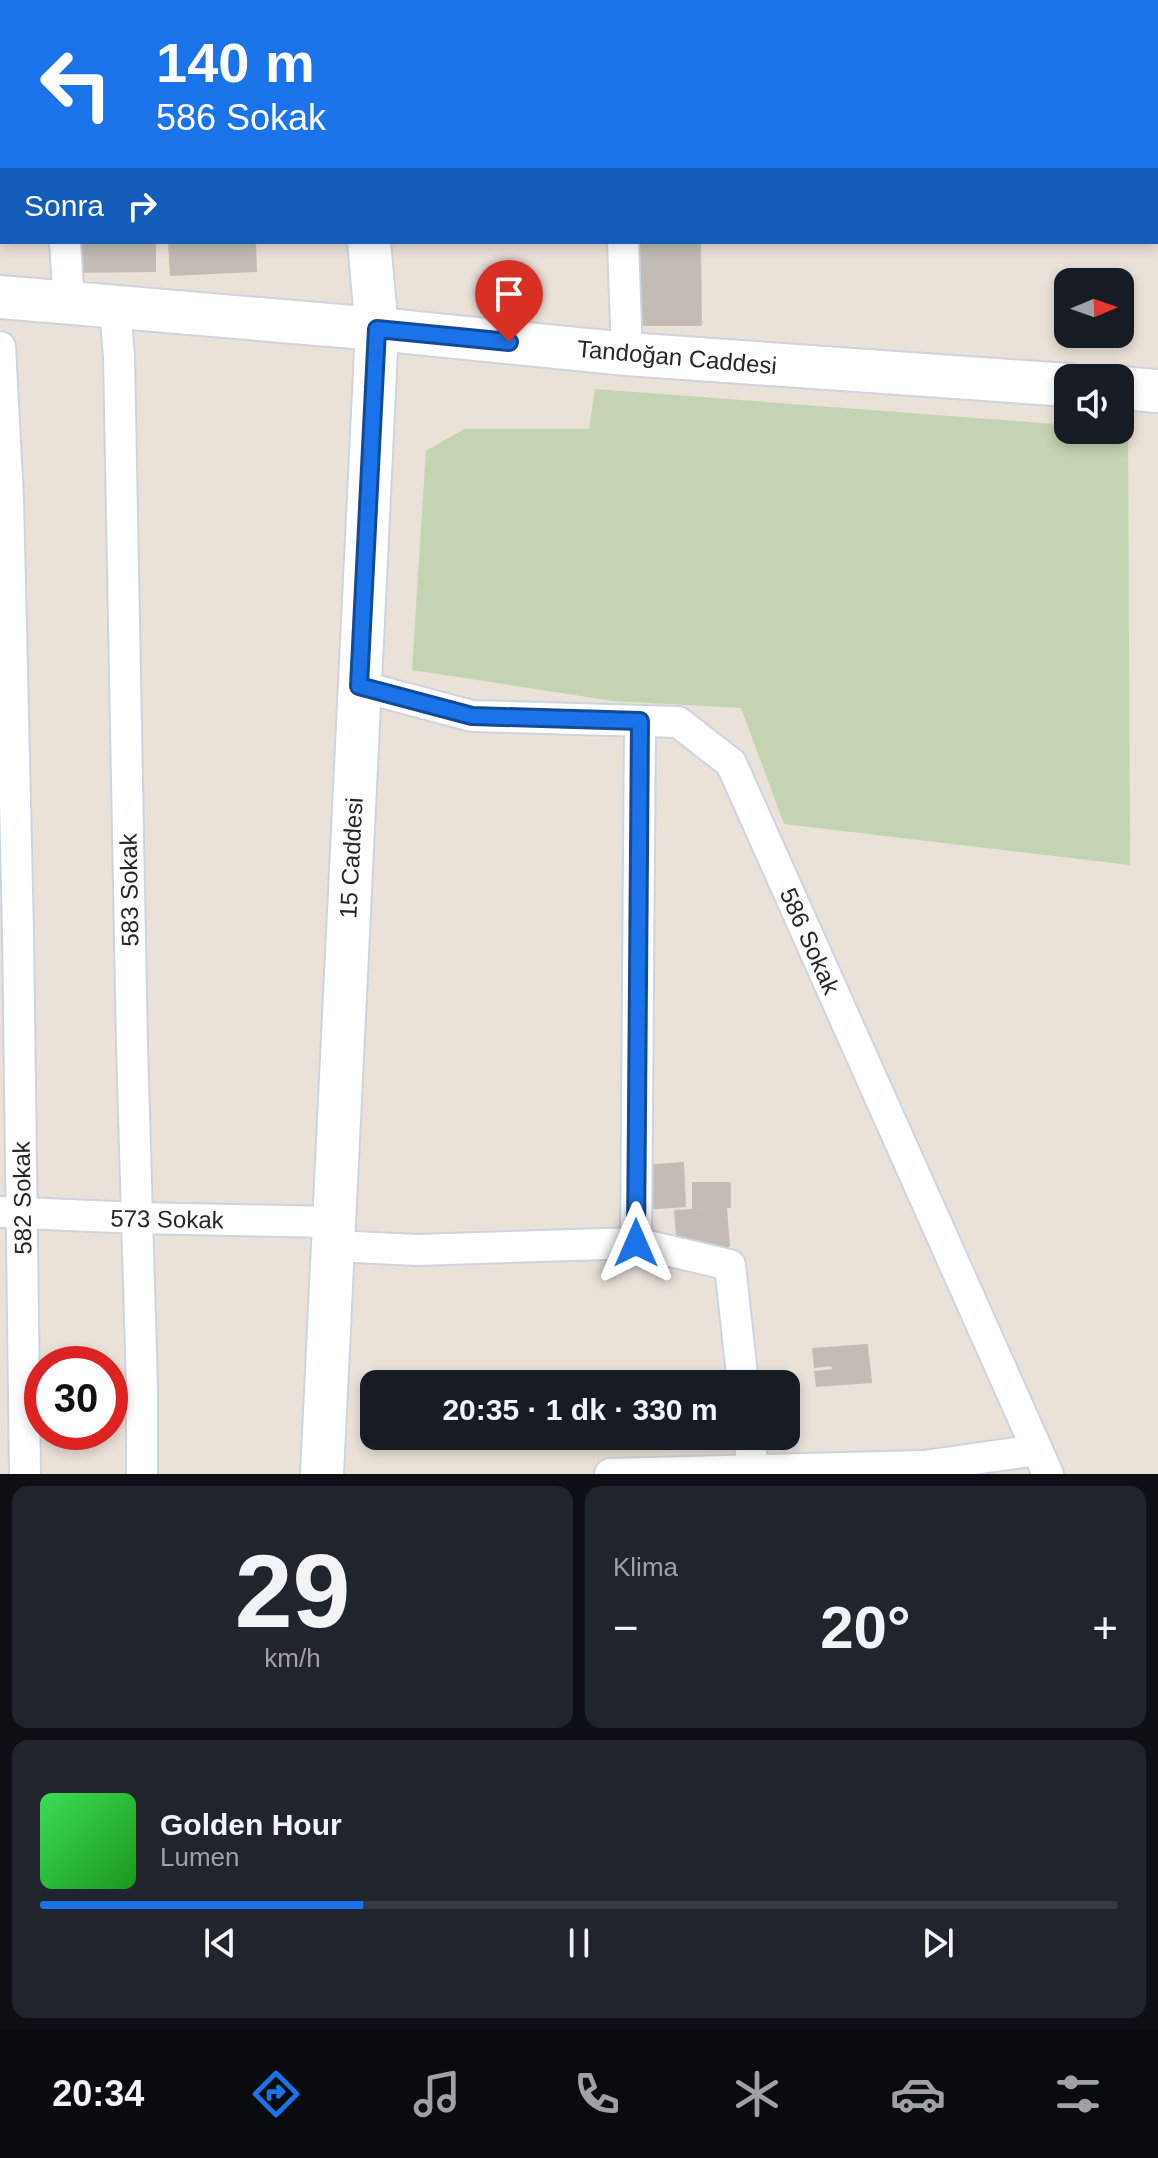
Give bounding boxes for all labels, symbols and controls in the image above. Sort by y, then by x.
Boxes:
text: 140 m [156,31,315,94]
icon: left [24,32,128,136]
text: 586 Sokak [156,97,326,138]
icon: right [120,184,164,228]
text: Sonra [24,189,104,222]
pin [475,260,543,342]
north arrow [1054,268,1134,348]
map controls [1054,268,1134,444]
icon: arrive [487,272,531,316]
street label: Tandoğan Caddesi [576,335,778,379]
button: sound [1054,364,1134,444]
street label: 15 Caddesi [334,797,368,919]
street label: 583 Sokak [114,832,143,947]
street label: 586 Sokak [775,884,846,999]
street label: 582 Sokak [7,1140,36,1255]
position arrow [594,1201,678,1285]
street label: 573 Sokak [110,1205,225,1234]
speed limit sign: 30 [24,1346,128,1450]
text: 20:35 · 1 dk · 330 m [442,1393,718,1426]
text: 29 [235,1533,350,1649]
text: Klima [613,1552,678,1582]
text: 20° [820,1594,911,1661]
text: − [613,1603,639,1652]
text: + [1092,1603,1118,1652]
text: km/h [264,1643,321,1673]
text: Golden Hour [160,1808,342,1841]
text: Lumen [160,1842,240,1872]
icon: previous [198,1921,242,1965]
icon: pause [557,1921,601,1965]
icon: next [916,1921,960,1965]
icon: directions [248,2066,304,2122]
icon: music [409,2066,465,2122]
icon: phone [569,2066,625,2122]
icon: climate [729,2066,785,2122]
icon: car [890,2066,946,2122]
icon: filters [1050,2066,1106,2122]
text: 20:34 [52,2073,144,2114]

